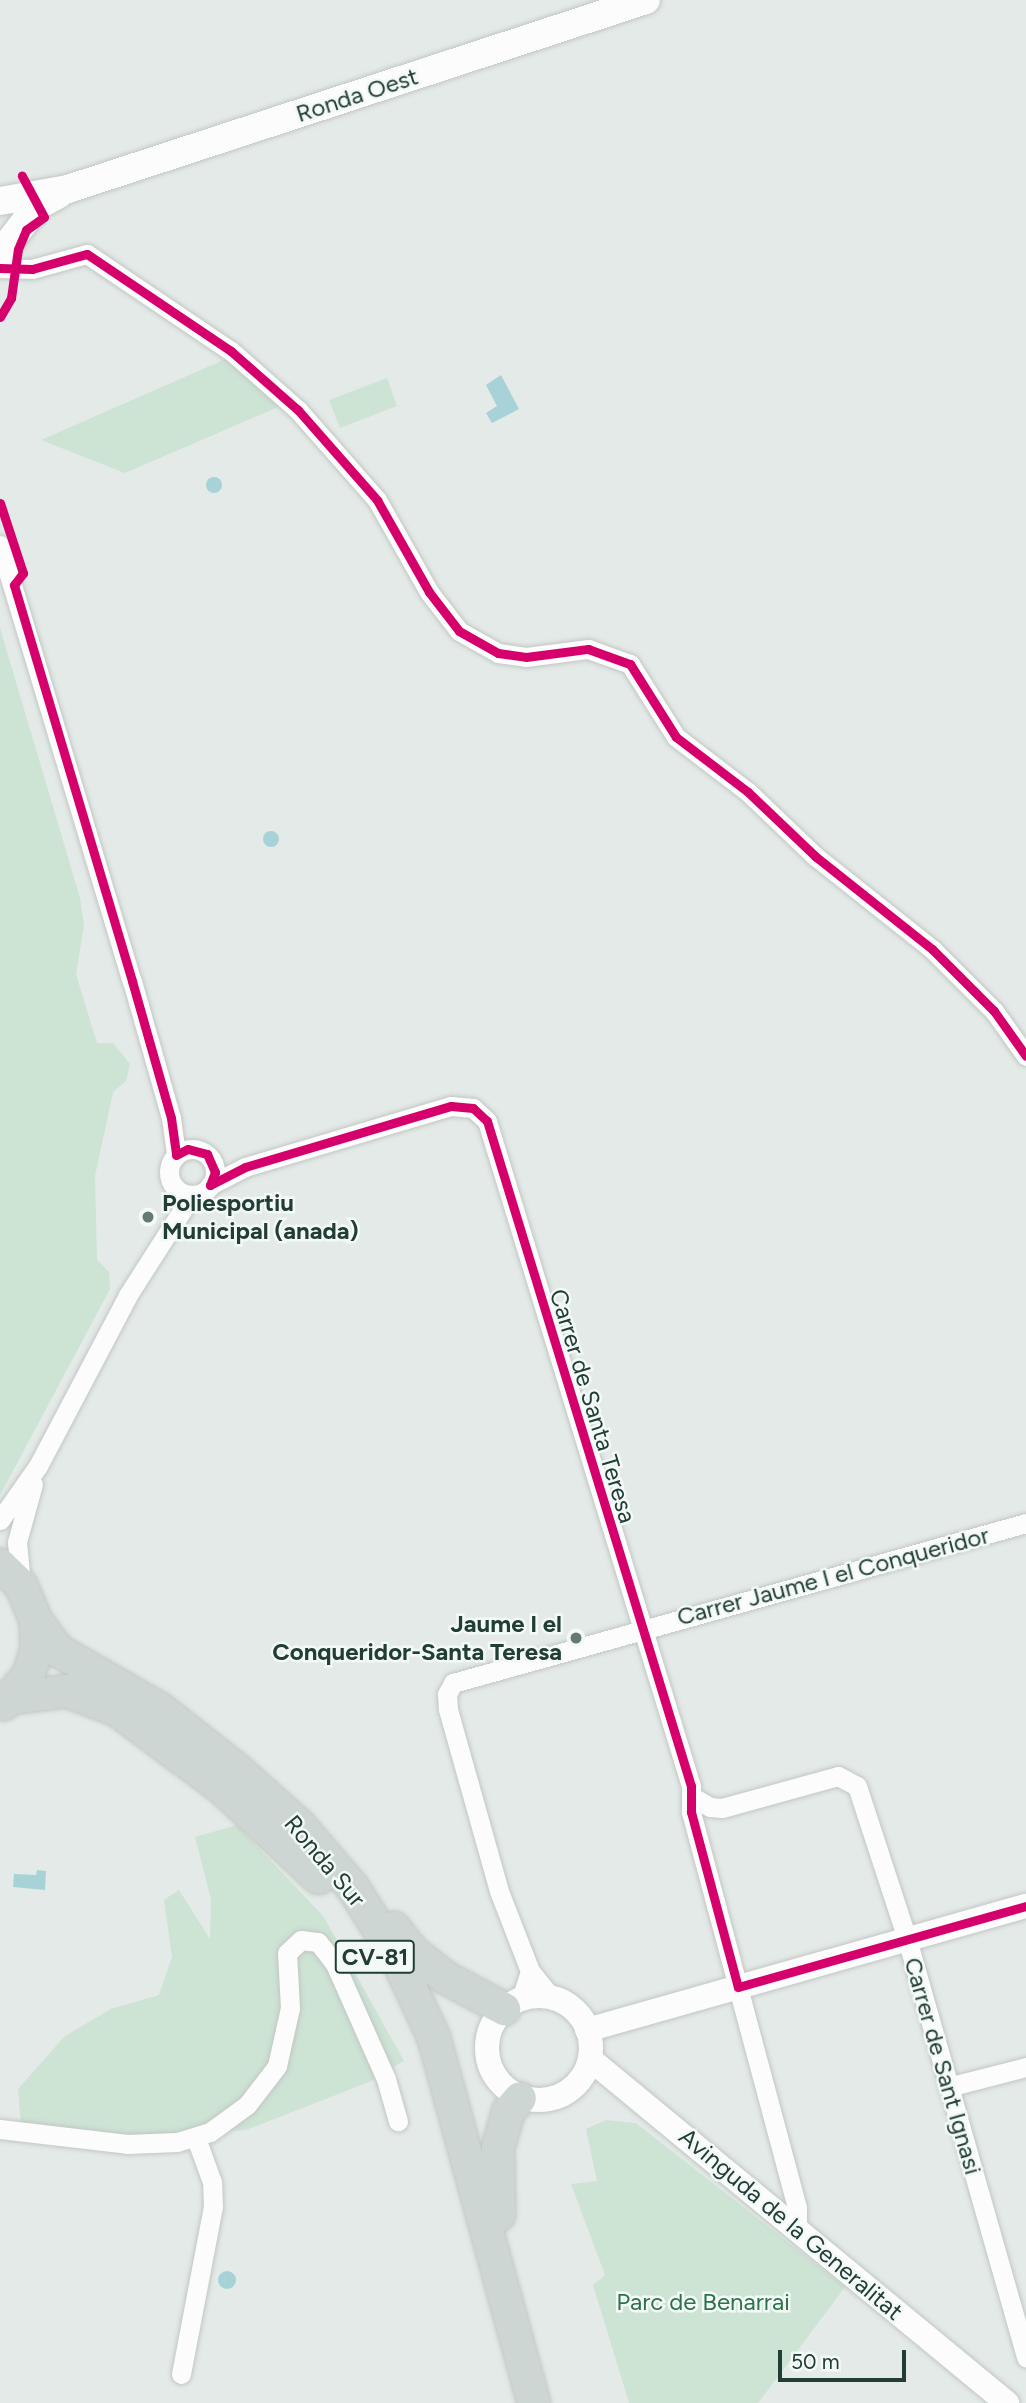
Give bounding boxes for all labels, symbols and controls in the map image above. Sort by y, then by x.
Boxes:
street label: Ronda Oest [292,62,422,128]
place label: Poliesportiu Municipal (anada) [162,1189,359,1245]
marker: Poliesportiu Municipal (anada) [140,1209,156,1225]
street label: Carrer de Santa Teresa [544,1286,642,1526]
street label: Carrer Jaume I el Conqueridor [674,1520,992,1632]
place label: Jaume I el Conqueridor-Santa Teresa [272,1610,562,1666]
marker: Jaume I el Conqueridor-Santa Teresa [568,1630,584,1646]
street label: Ronda Sur [278,1809,372,1913]
road number: CV-81 [335,1938,415,1976]
street label: Carrer de Sant Ignasi [898,1954,988,2178]
street label: Avinguda de la Generalitat [673,2122,909,2326]
park label: Parc de Benarrai [616,2288,790,2316]
scale bar [781,2336,909,2380]
text: 50 m [791,2349,840,2374]

